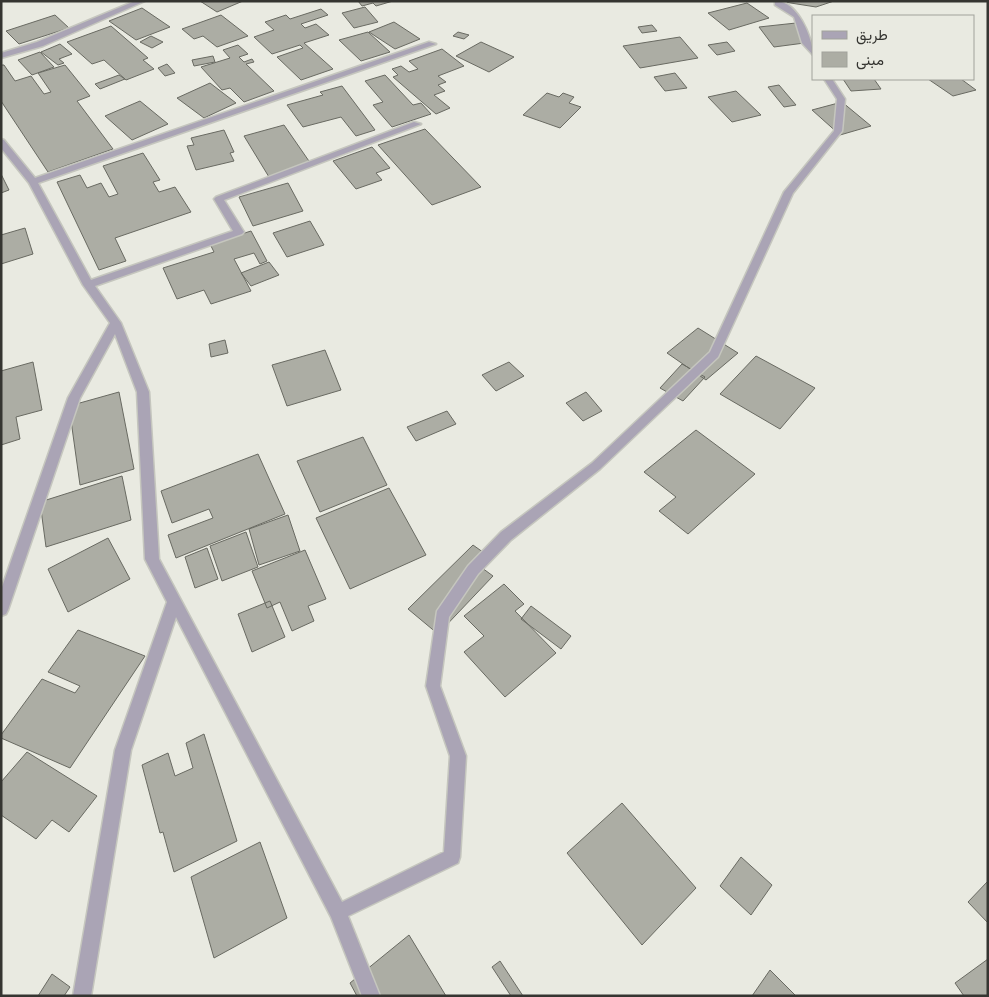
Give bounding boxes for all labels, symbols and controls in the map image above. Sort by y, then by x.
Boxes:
legend [812,15,974,80]
text: طريق [856,26,888,45]
text: مبنى [856,51,884,70]

